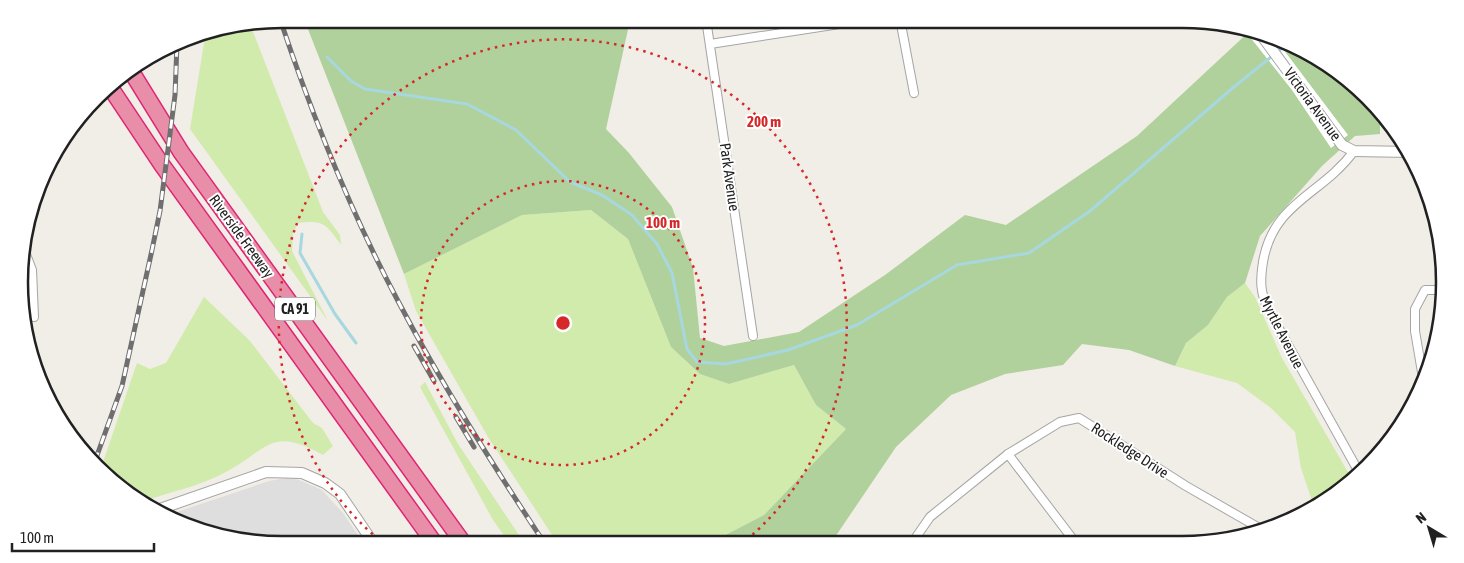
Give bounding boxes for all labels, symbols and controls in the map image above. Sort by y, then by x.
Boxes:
street label: Victoria Avenue [1281,64,1345,144]
text: 200 m [747,113,781,130]
street label: Park Avenue [717,142,743,212]
street label: Riverside Freeway [206,191,278,281]
text: 100 m [646,214,680,231]
street label: Myrtle Avenue [1256,293,1308,371]
road number: CA 91 [275,298,315,320]
centre of rings [554,314,572,332]
street label: Rockledge Drive [1088,419,1172,481]
north arrow [1404,503,1454,553]
text: N [1413,509,1429,527]
scale bar [12,520,155,552]
text: 100 m [20,529,54,546]

